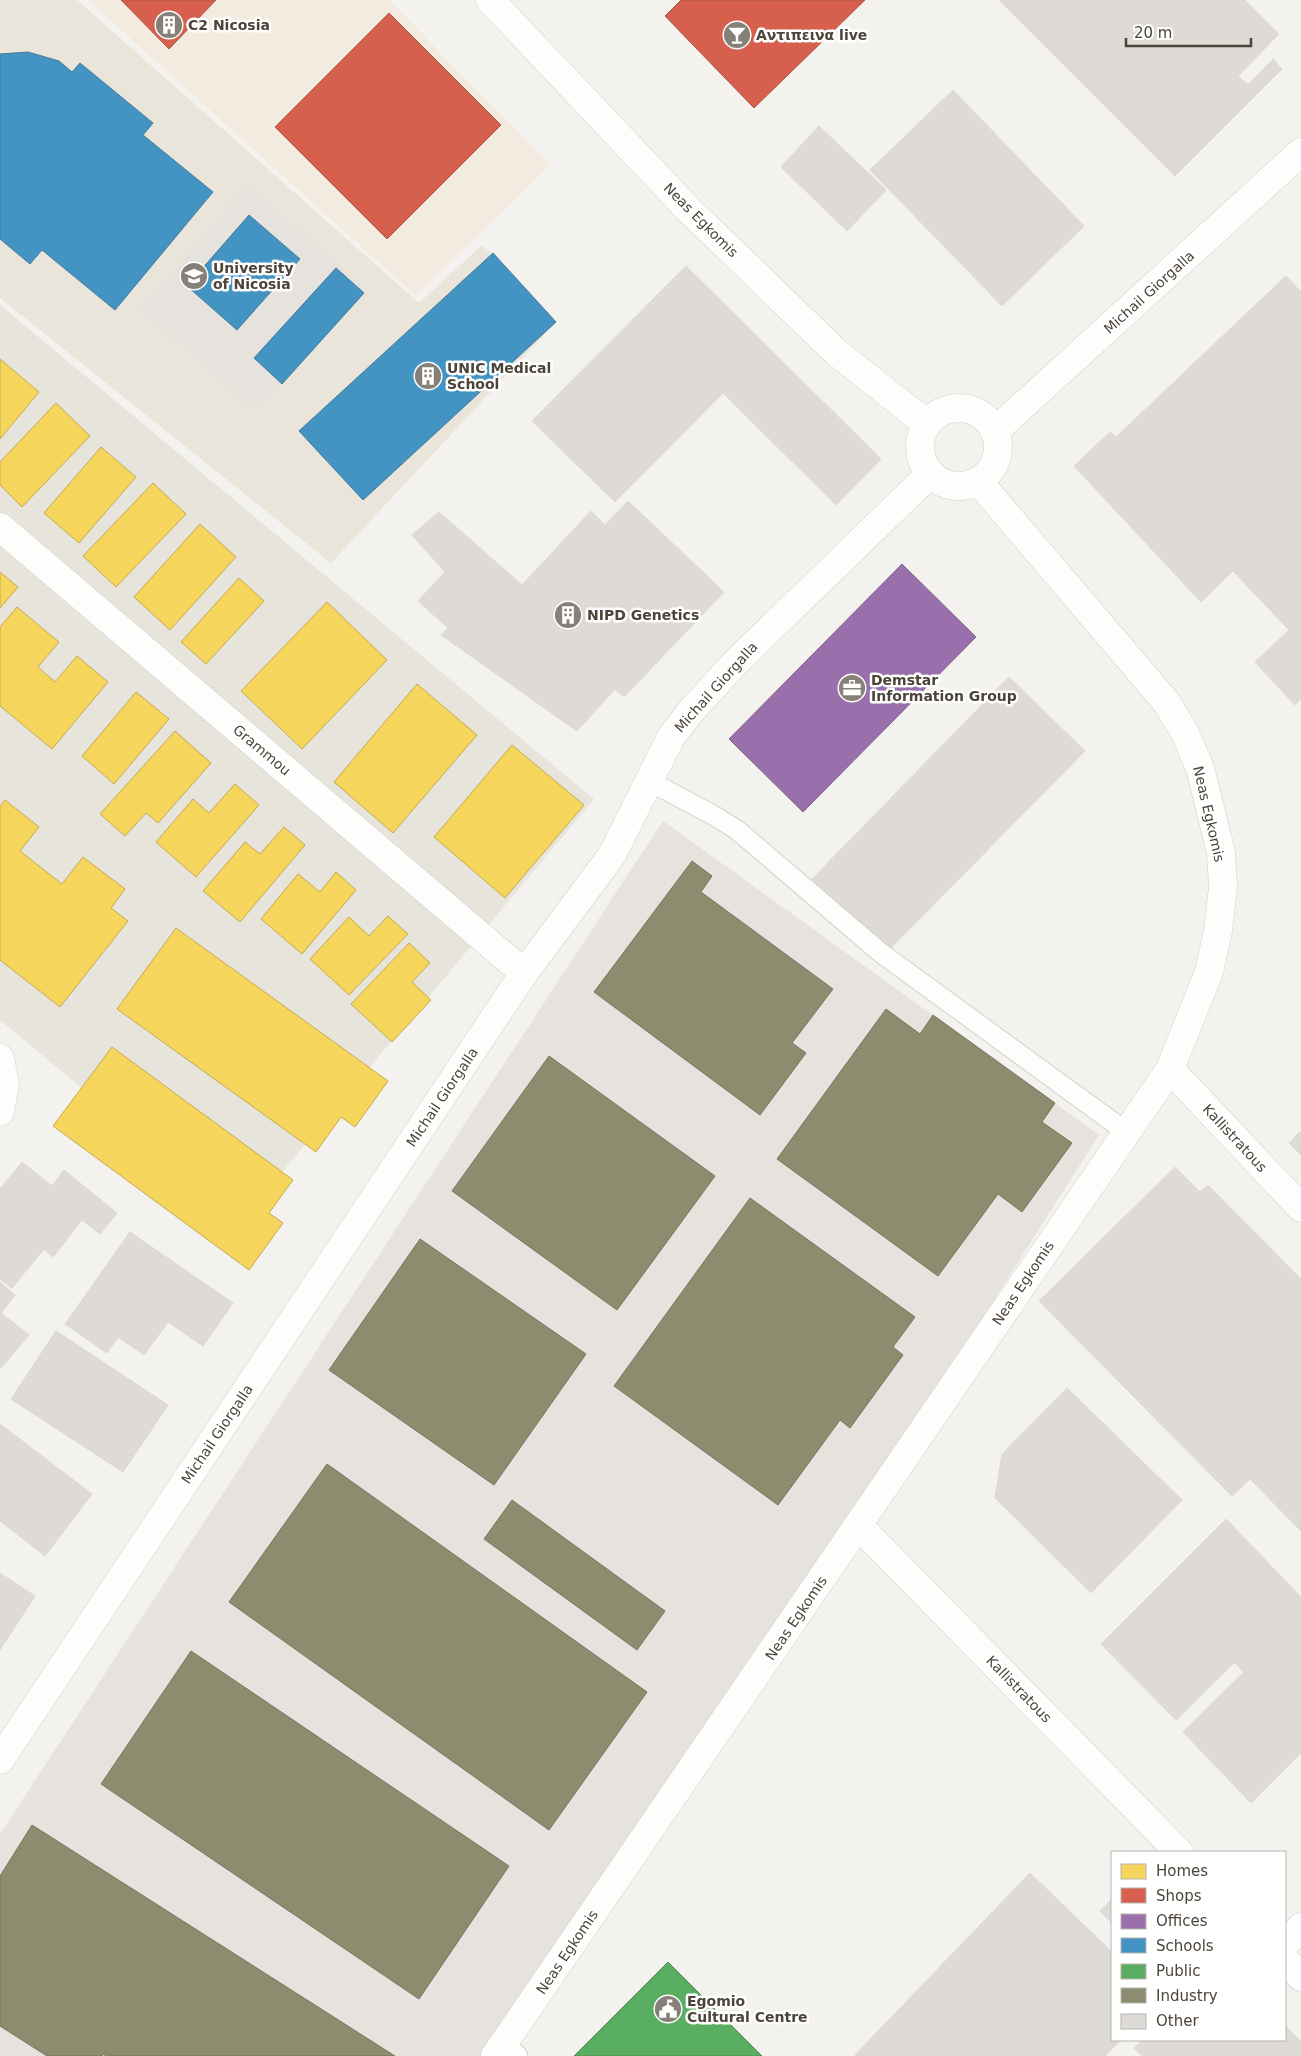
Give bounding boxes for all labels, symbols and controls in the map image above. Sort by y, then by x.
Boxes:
building icon: C2 Nicosia [154,10,184,40]
scale bar [1126,15,1251,47]
place label: C2 Nicosia [188,17,270,33]
bar icon: Αντιπεινα live [722,20,752,50]
text: 20 m [1134,24,1172,42]
place label: Αντιπεινα live [756,27,867,43]
street label: Neas Egkomis [661,180,741,260]
street label: Michail Giorgalla [1101,247,1197,337]
place label: University of Nicosia [213,260,294,292]
school or university icon: University of Nicosia [179,261,209,291]
place label: UNIC Medical School [447,360,551,392]
building icon: UNIC Medical School [413,361,443,391]
building icon: NIPD Genetics [553,600,583,630]
place label: NIPD Genetics [587,607,699,623]
street label: Michail Giorgalla [671,639,761,735]
place label: Demstar Information Group [871,672,1017,704]
office icon: Demstar Information Group [837,673,867,703]
street label: Grammou [230,721,294,779]
street label: Neas Egkomis [1190,764,1228,864]
street label: Michail Giorgalla [403,1044,481,1150]
street label: Kallistratous [1200,1101,1270,1175]
street label: Neas Egkomis [989,1238,1057,1328]
street label: Michail Giorgalla [178,1381,256,1487]
street label: Neas Egkomis [762,1573,830,1663]
street label: Kallistratous [983,1652,1055,1726]
legend [1111,1851,1286,2041]
text: Homes [1156,1862,1208,1880]
text: Shops [1156,1887,1202,1905]
street label: Neas Egkomis [533,1907,601,1997]
text: Offices [1156,1912,1208,1930]
text: Schools [1156,1937,1214,1955]
text: Public [1156,1962,1200,1980]
text: Industry [1156,1987,1218,2005]
place label: Egomio Cultural Centre [687,1993,808,2025]
public building icon: Egomio Cultural Centre [653,1994,683,2024]
text: Other [1156,2012,1199,2030]

